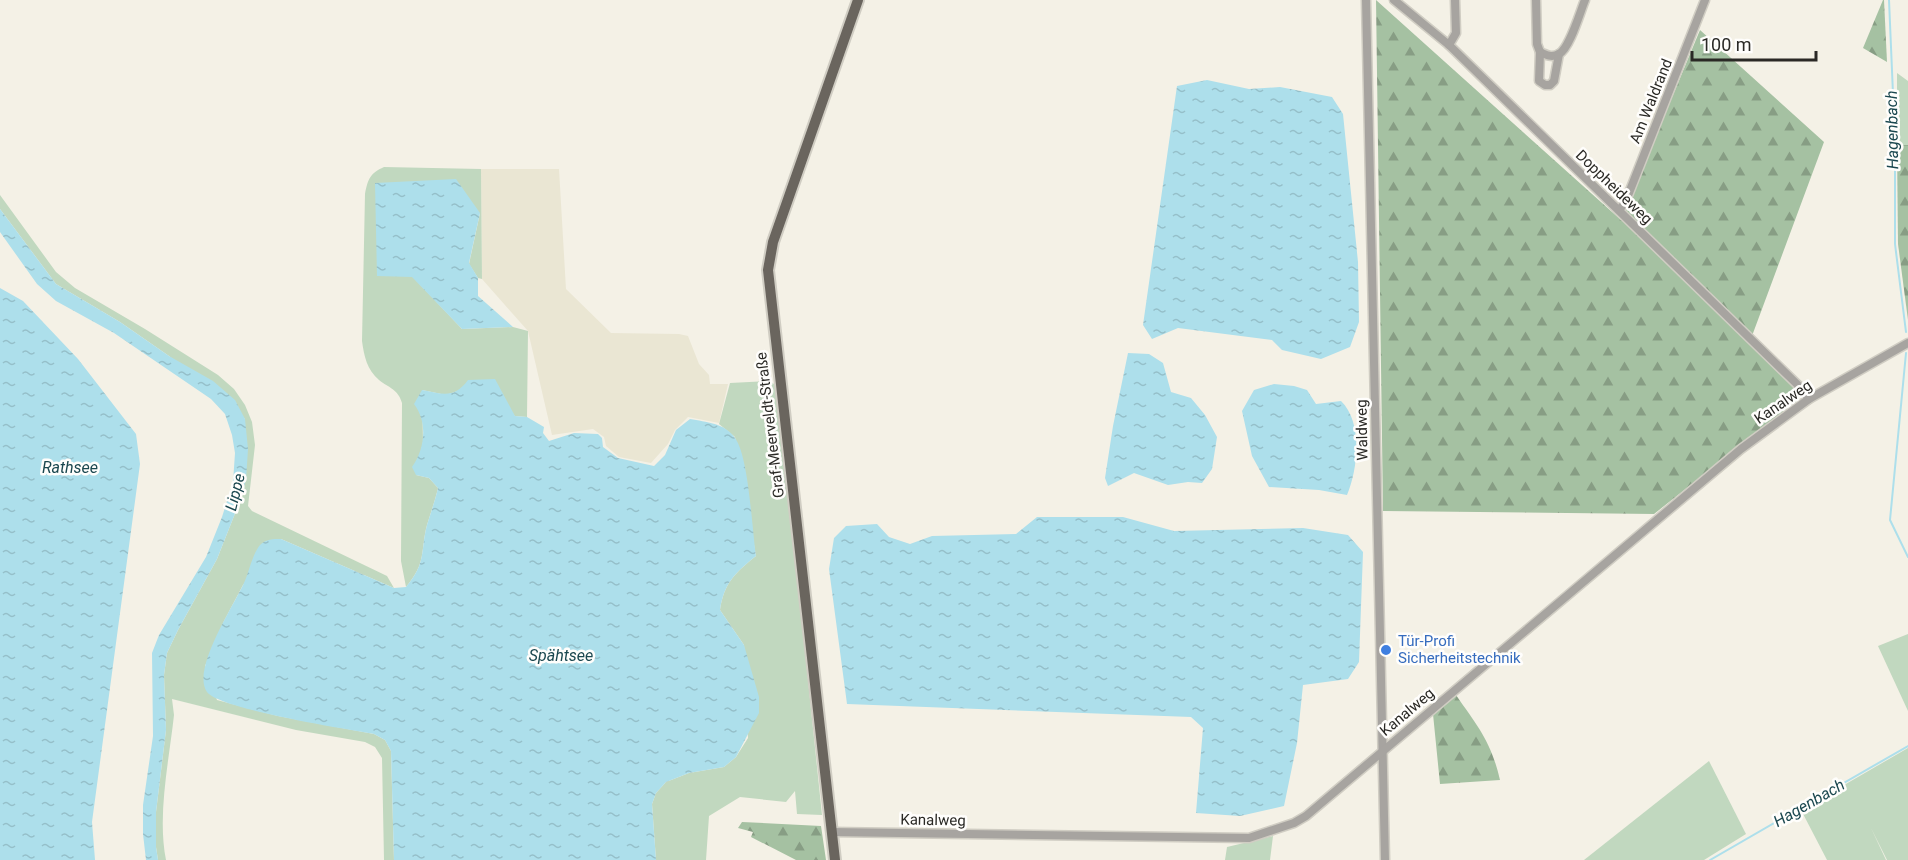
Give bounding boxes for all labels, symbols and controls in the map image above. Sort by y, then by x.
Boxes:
scale bar [1692,24,1816,62]
text: 100 m [1701,34,1752,55]
street label: Am Waldrand [1626,56,1676,146]
water label: Hagenbach [1882,90,1902,170]
street label: Doppheideweg [1572,146,1656,228]
street label: Graf-Meerveldt-Straße [752,351,788,499]
street label: Kanalweg [1751,376,1815,428]
street label: Waldweg [1352,399,1372,461]
water label: Rathsee [42,458,98,477]
water label: Lippe [221,471,249,513]
place label: Tür-Profi Sicherheitstechnik [1398,632,1521,667]
marker: Tür-Profi Sicherheitstechnik [1379,643,1393,657]
water label: Spähtsee [529,646,593,665]
street label: Kanalweg [1376,684,1438,740]
water label: Hagenbach [1770,775,1848,831]
street label: Kanalweg [900,810,966,830]

